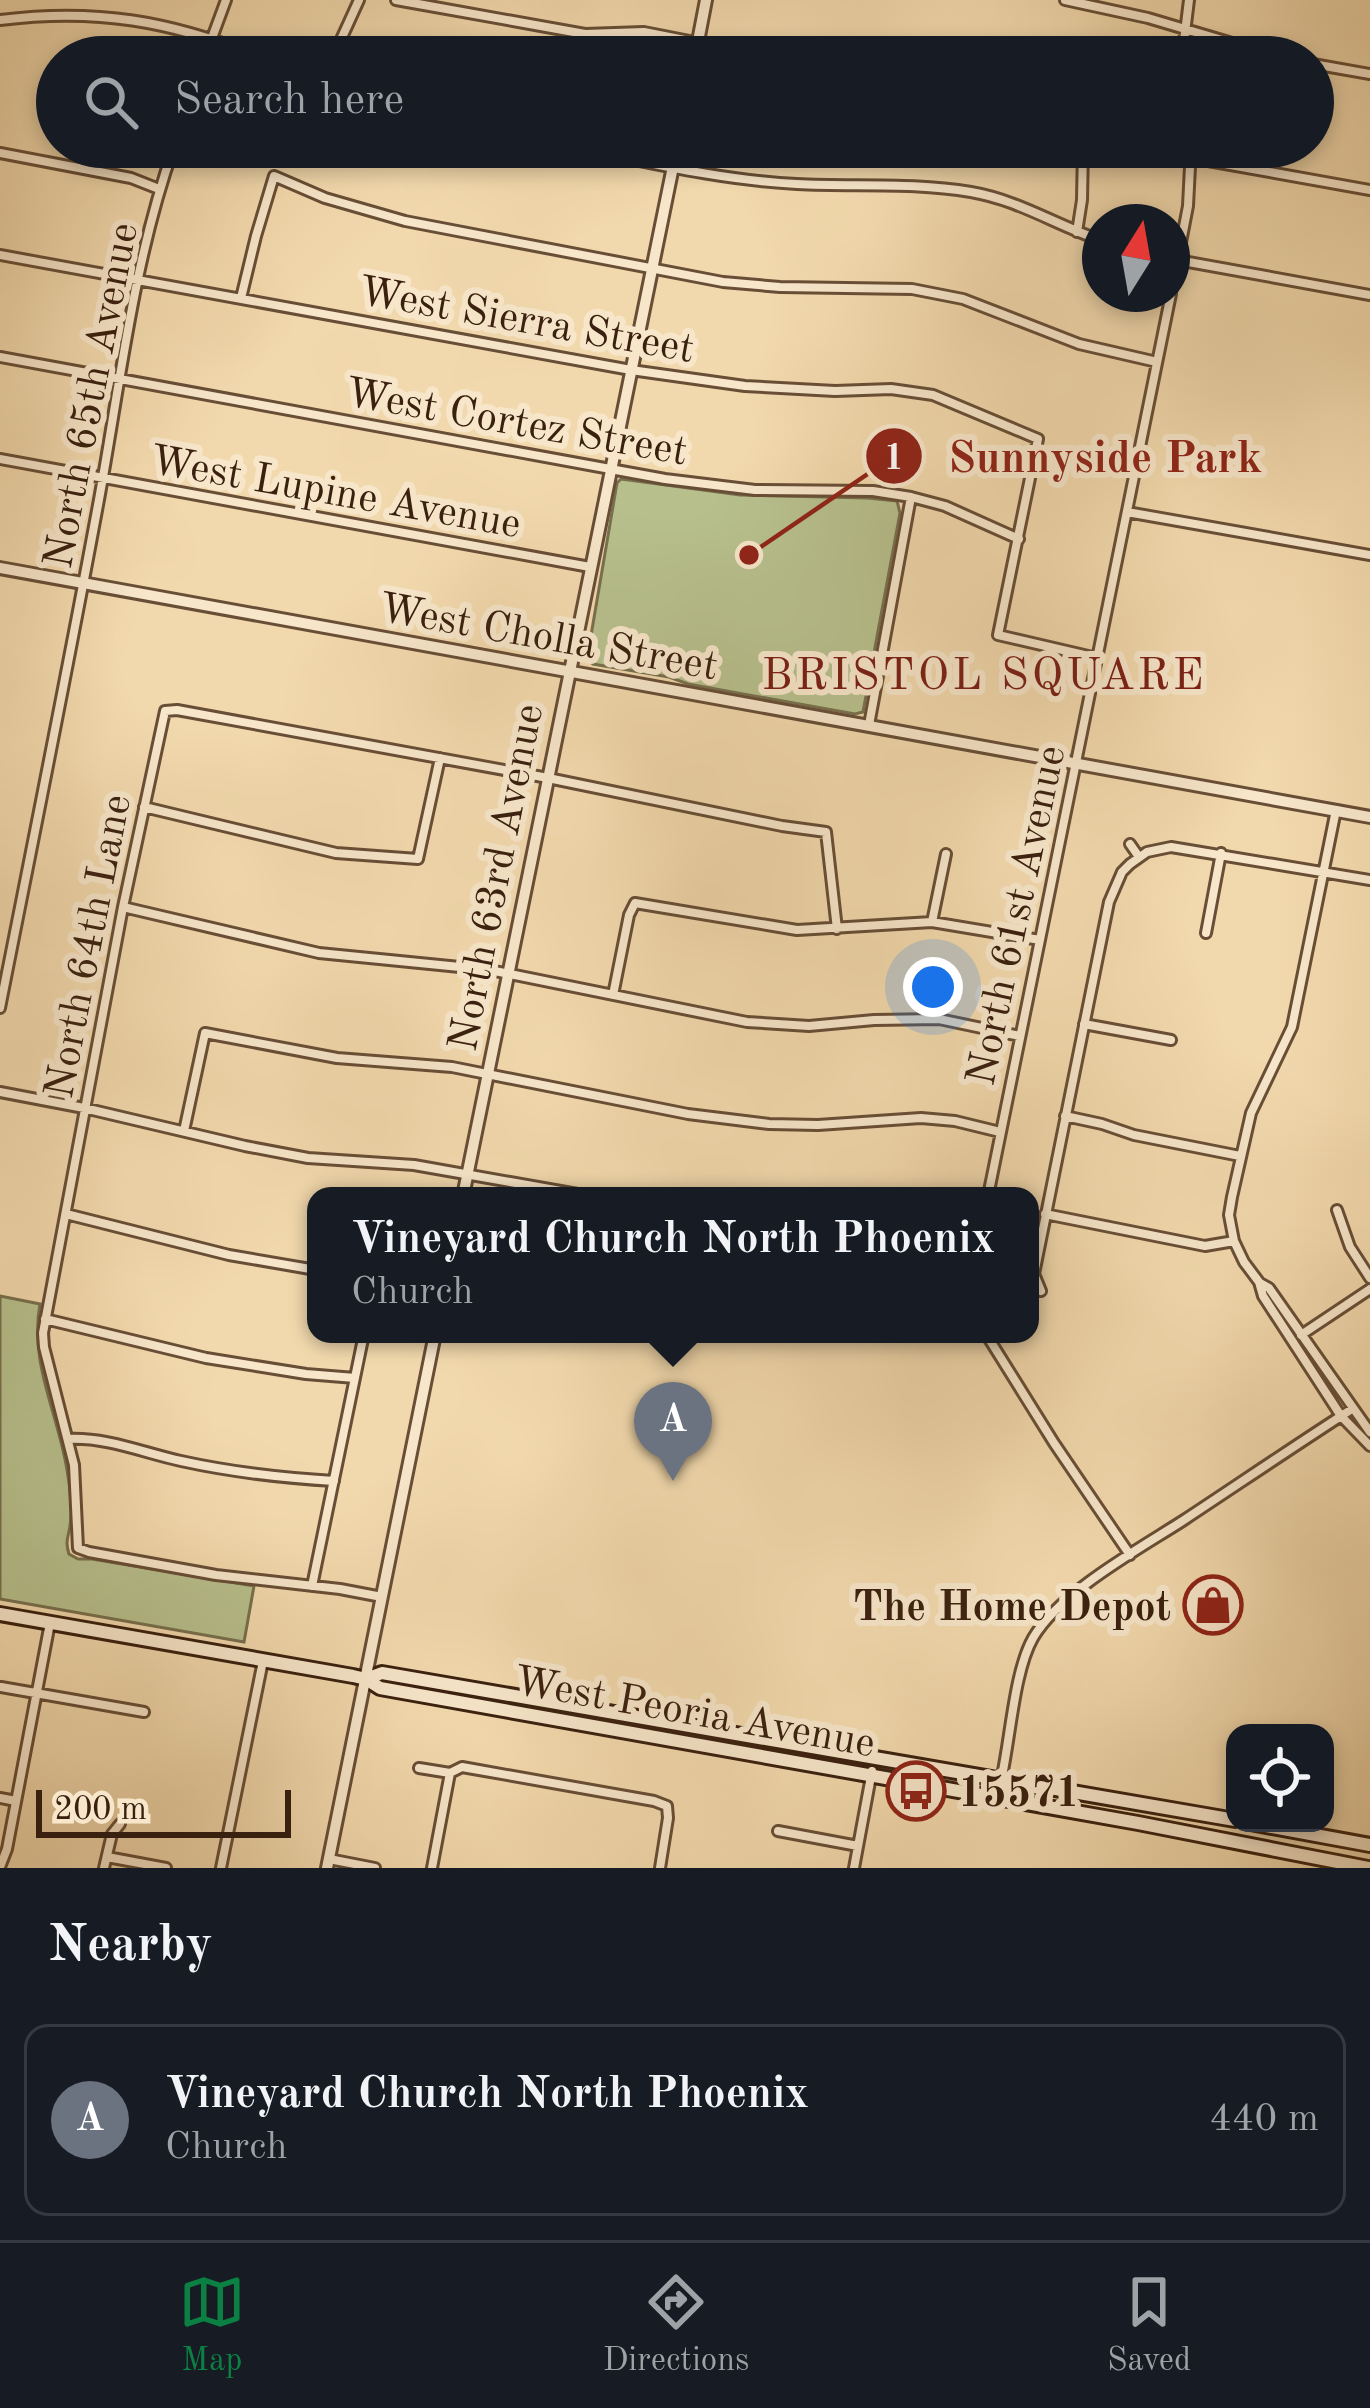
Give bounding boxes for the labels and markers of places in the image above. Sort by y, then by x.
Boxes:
callout: Sunnyside Park [864,416,1286,497]
pin: A [634,1382,712,1481]
shop icon: The Home Depot [1182,1574,1244,1636]
place label: The Home Depot [853,1588,1171,1630]
bus stop icon: 15571 [885,1760,947,1822]
place label: 15571 [958,1774,1080,1816]

